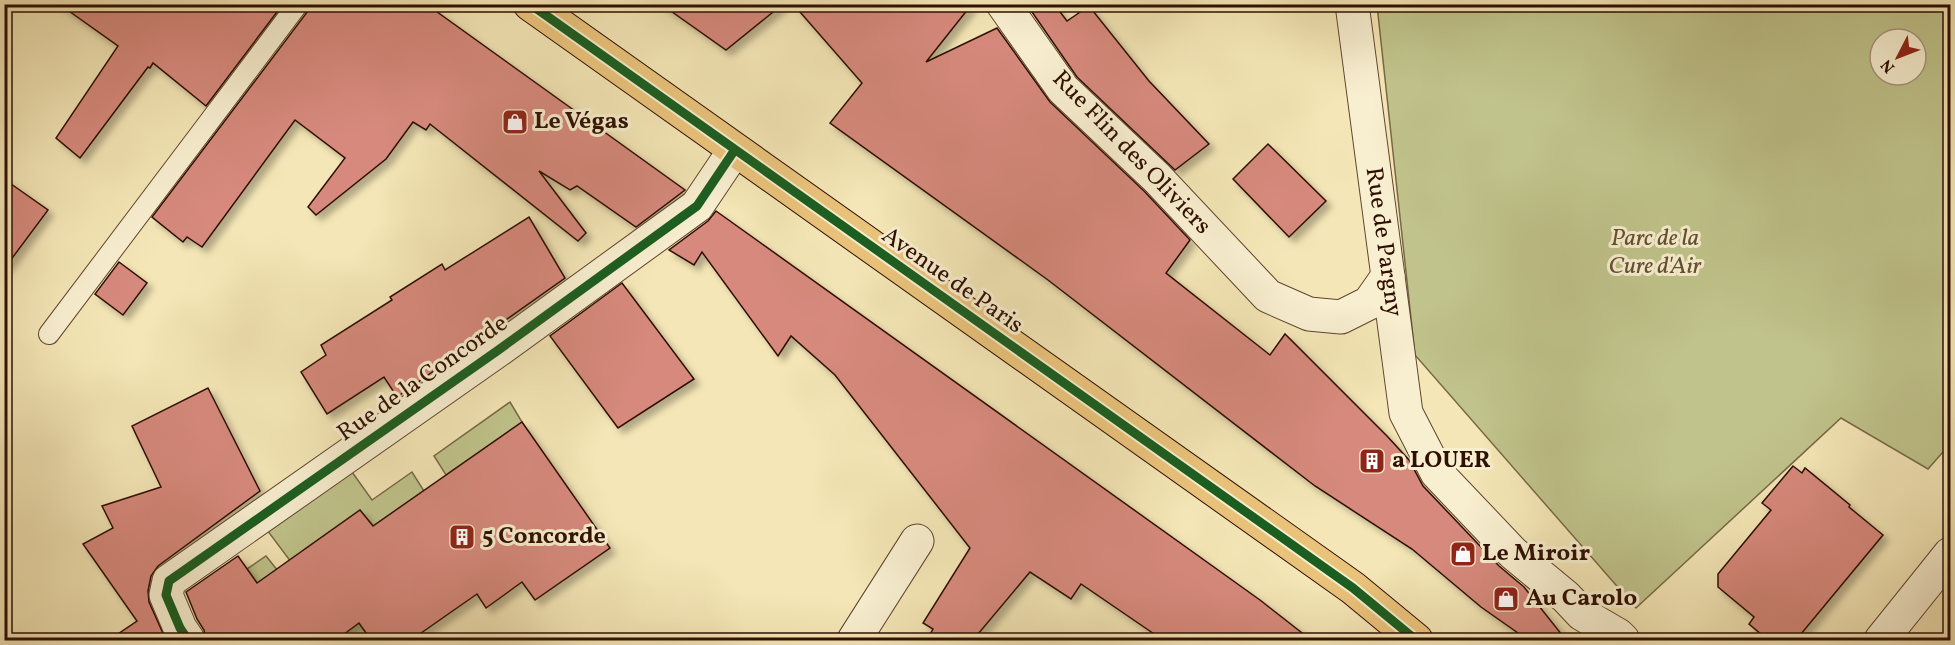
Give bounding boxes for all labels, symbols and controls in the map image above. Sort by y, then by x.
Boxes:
north arrow [1868,27,1928,87]
text: N [1876,54,1900,77]
street label: Rue Flin des Oliviers [1044,63,1218,243]
place label: Le Végas [534,105,629,139]
shop icon: Le Végas [500,107,530,137]
street label: Rue de Pargny [1356,165,1410,319]
street label: Avenue de Paris [874,219,1030,343]
park label: Parc de la Cure d'Air [1608,222,1703,284]
street label: Rue de la Concorde [331,307,515,451]
place label: a LOUER [1392,444,1491,478]
building icon: a LOUER [1357,446,1387,476]
place label: 5 Concorde [482,520,606,554]
building icon: 5 Concorde [447,522,477,552]
place label: Le Miroir [1482,537,1590,571]
shop icon: Le Miroir [1448,539,1478,569]
place label: Au Carolo [1526,582,1637,616]
shop icon: Au Carolo [1491,584,1521,614]

